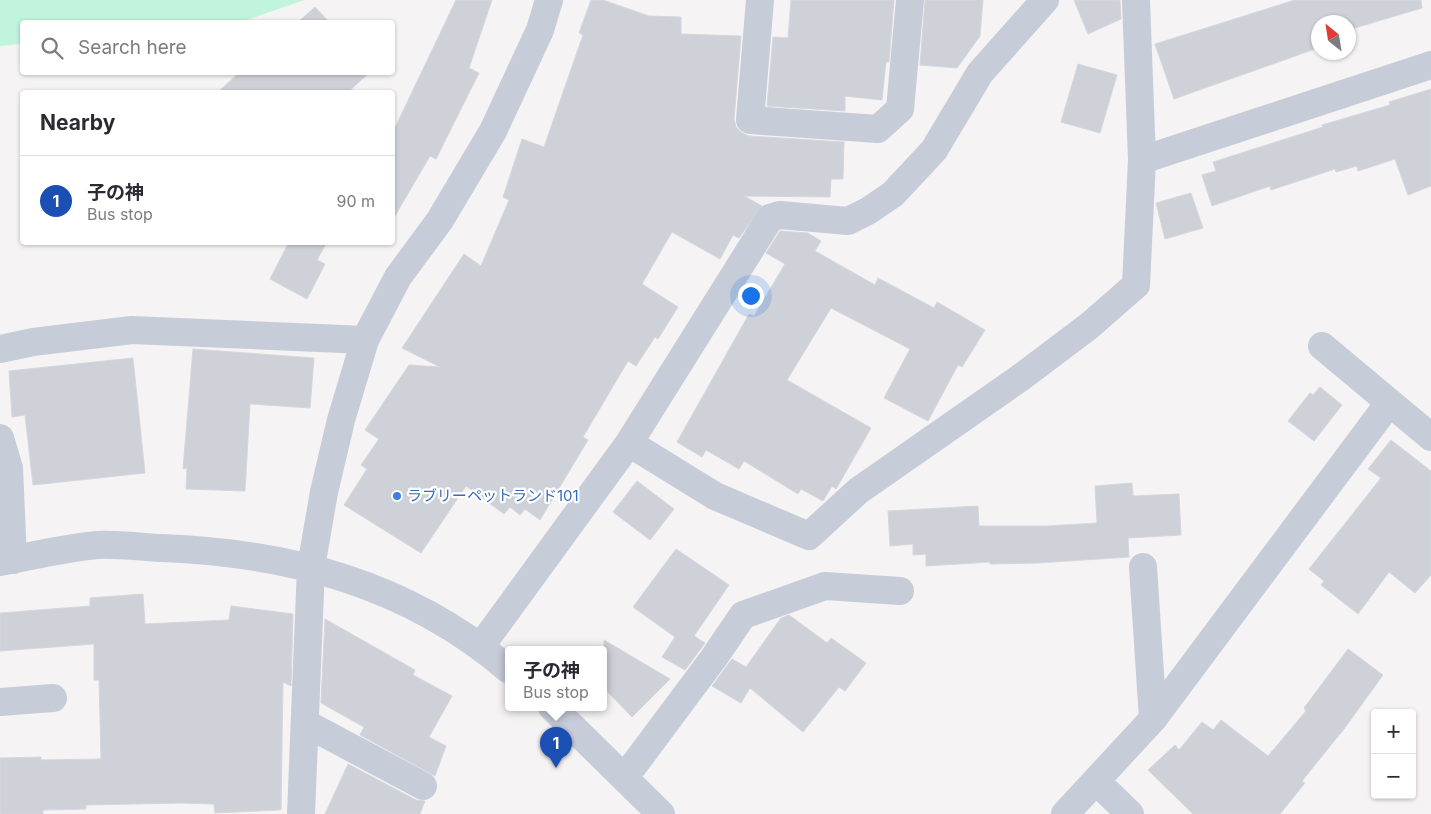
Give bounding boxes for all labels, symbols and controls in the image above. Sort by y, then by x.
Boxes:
north arrow [1311,15,1356,60]
search box [20,20,395,75]
icon: search [38,34,66,62]
text: Search here [78,36,187,59]
text: Nearby [40,110,115,135]
text: 子の神 [87,181,144,204]
text: 1 [53,191,59,211]
text: 90 m [336,191,375,211]
text: Bus stop [87,204,153,224]
your location [738,283,764,309]
place label: ラブリーペットランド101 [407,486,579,505]
marker: ラブリーペットランド101 [391,490,403,502]
popup [505,646,607,711]
text: 子の神 [523,659,580,682]
text: Bus stop [523,682,589,702]
map controls [1371,709,1416,799]
button: + [1371,709,1416,754]
pin: 1 [540,727,572,768]
button: − [1371,754,1416,799]

